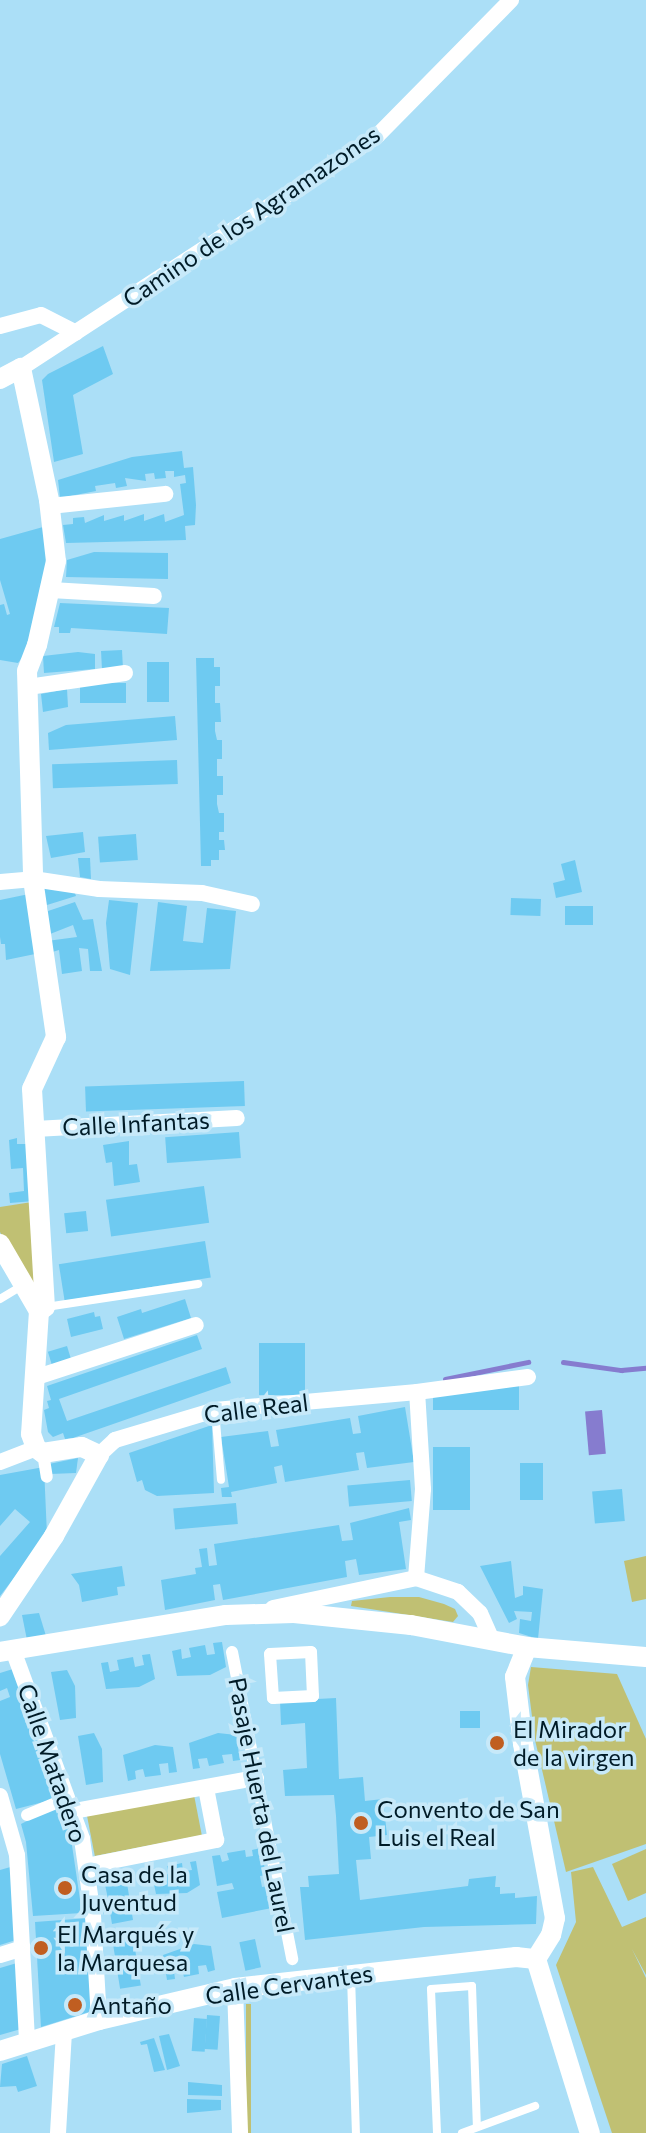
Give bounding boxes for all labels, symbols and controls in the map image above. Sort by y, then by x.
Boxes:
street label: Camino de los Agramazones [117,119,385,313]
street label: Calle Infantas [61,1105,211,1141]
street label: Calle Real [202,1387,310,1429]
street label: Pasaje Huerta del Laurel [223,1675,301,1935]
street label: Calle Matadero [12,1680,94,1846]
place label: El Mirador de la virgen [513,1715,635,1771]
marker: El Mirador de la virgen [488,1734,506,1752]
place label: Convento de San Luis el Real [377,1795,560,1851]
marker: Convento de San Luis el Real [352,1814,370,1832]
place label: Casa de la Juventud [81,1860,188,1916]
marker: Casa de la Juventud [56,1879,74,1897]
place label: El Marqués y la Marquesa [57,1920,194,1976]
marker: El Marqués y la Marquesa [32,1939,50,1957]
street label: Calle Cervantes [203,1958,375,2010]
place label: Antaño [91,1991,172,2019]
marker: Antaño [66,1996,84,2014]

